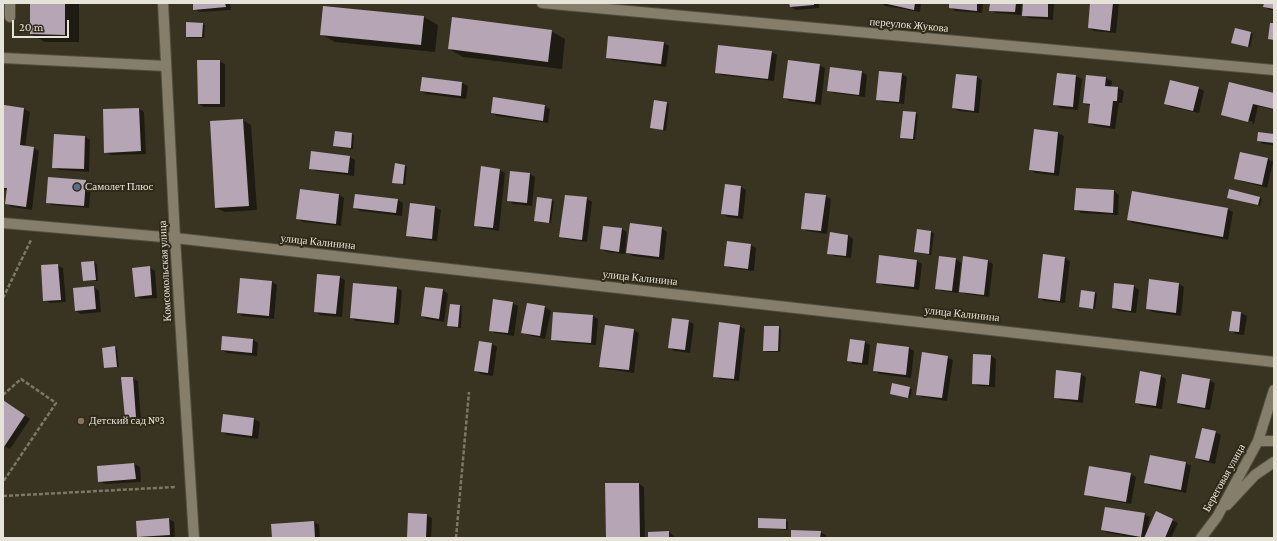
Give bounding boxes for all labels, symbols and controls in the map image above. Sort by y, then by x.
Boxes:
scale bar [14,12,71,38]
street label: переулок Жукова [869,15,949,35]
text: 20 m [19,20,43,34]
place label: Самолет Плюс [85,180,153,194]
marker: Самолет Плюс [72,182,82,192]
street label: Комсомольская улица [156,220,174,322]
street label: улица Калинина [280,231,356,253]
street label: улица Калинина [602,267,678,289]
street label: улица Калинина [924,303,1000,325]
place label: Детский сад №3 [89,414,165,428]
marker: Детский сад №3 [76,416,86,426]
street label: Береговая улица [1200,442,1248,514]

